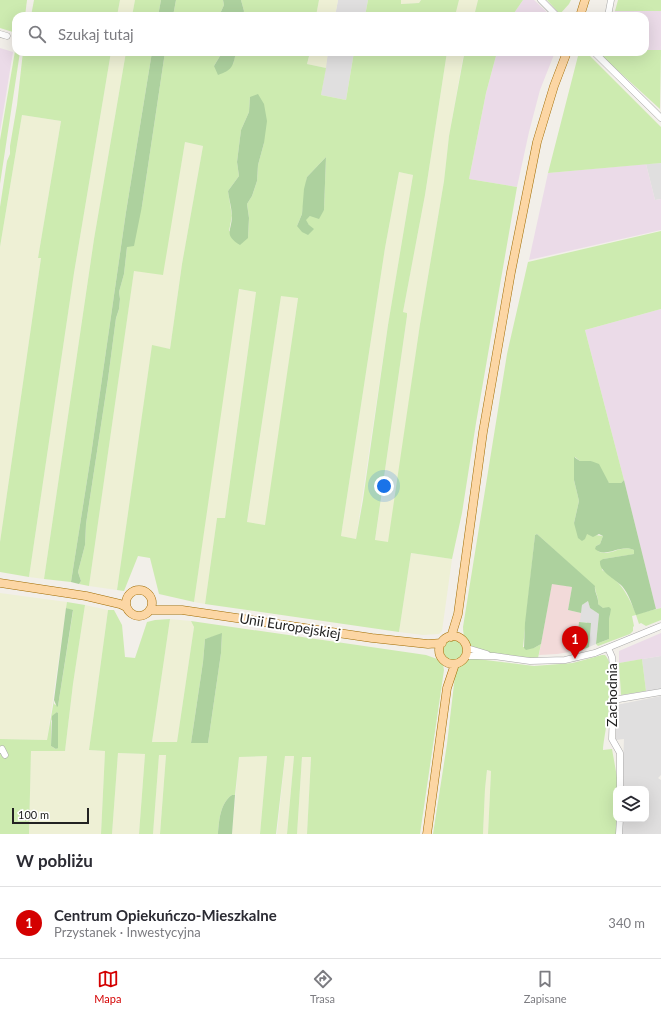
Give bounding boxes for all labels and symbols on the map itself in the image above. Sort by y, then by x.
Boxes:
your location [374,476,394,496]
street label: Unii Europejskiej [238,609,342,642]
pin: 1 [562,626,588,659]
street label: Zachodnia [603,663,620,727]
scale bar [12,806,89,825]

